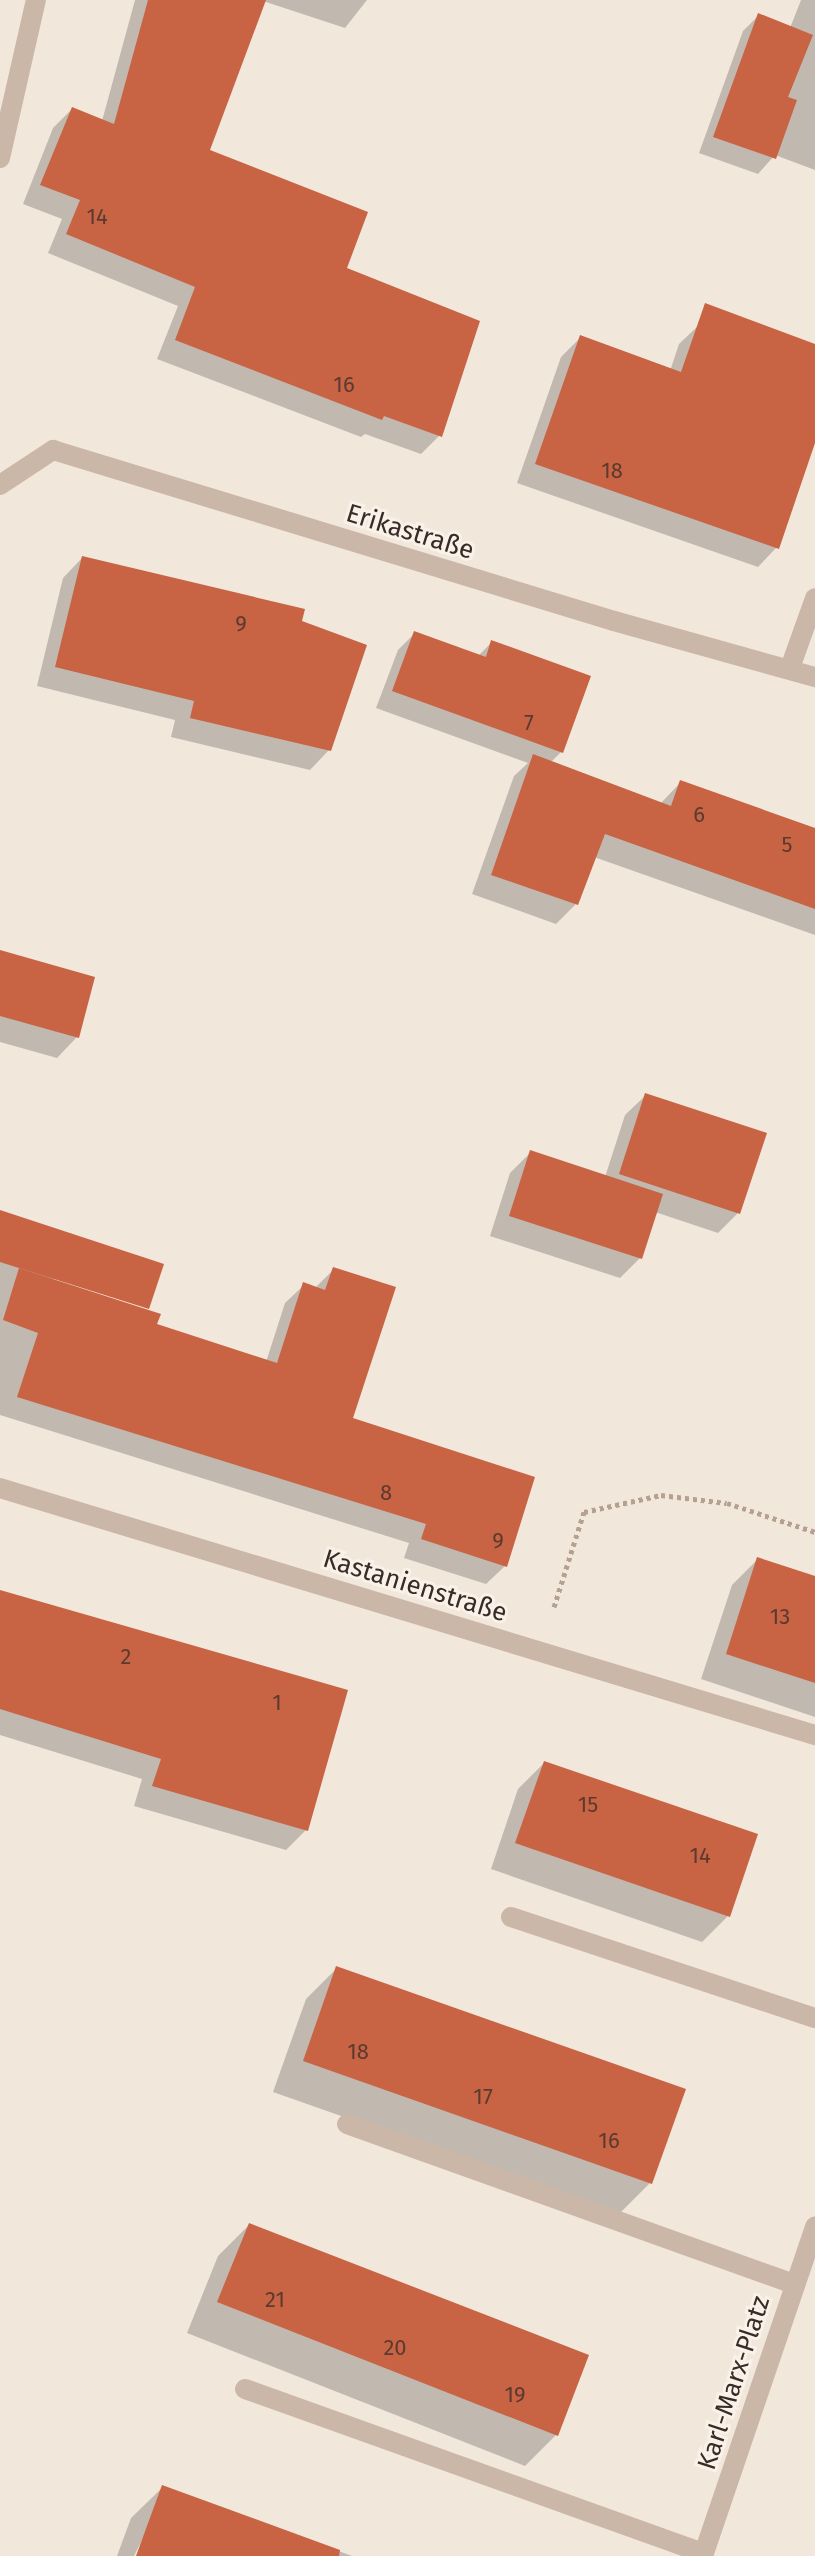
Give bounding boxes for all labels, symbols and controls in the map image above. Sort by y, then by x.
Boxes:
house number: 14 [86,204,108,230]
house number: 16 [333,372,355,398]
house number: 18 [601,458,623,484]
street label: Erikastraße [342,498,478,566]
house number: 9 [235,611,247,637]
house number: 7 [524,710,534,736]
house number: 6 [693,802,705,828]
house number: 5 [781,832,793,858]
house number: 8 [380,1480,392,1506]
house number: 9 [492,1528,504,1554]
street label: Kastanienstraße [319,1543,511,1629]
house number: 13 [770,1604,790,1630]
house number: 2 [121,1644,131,1670]
house number: 1 [272,1690,282,1716]
house number: 15 [578,1792,598,1818]
house number: 14 [689,1843,711,1869]
house number: 18 [347,2039,369,2065]
house number: 17 [473,2084,493,2110]
house number: 16 [598,2128,620,2154]
house number: 21 [265,2287,285,2313]
street label: Karl-Marx-Platz [691,2292,777,2474]
house number: 20 [383,2335,407,2361]
house number: 19 [504,2382,526,2408]

